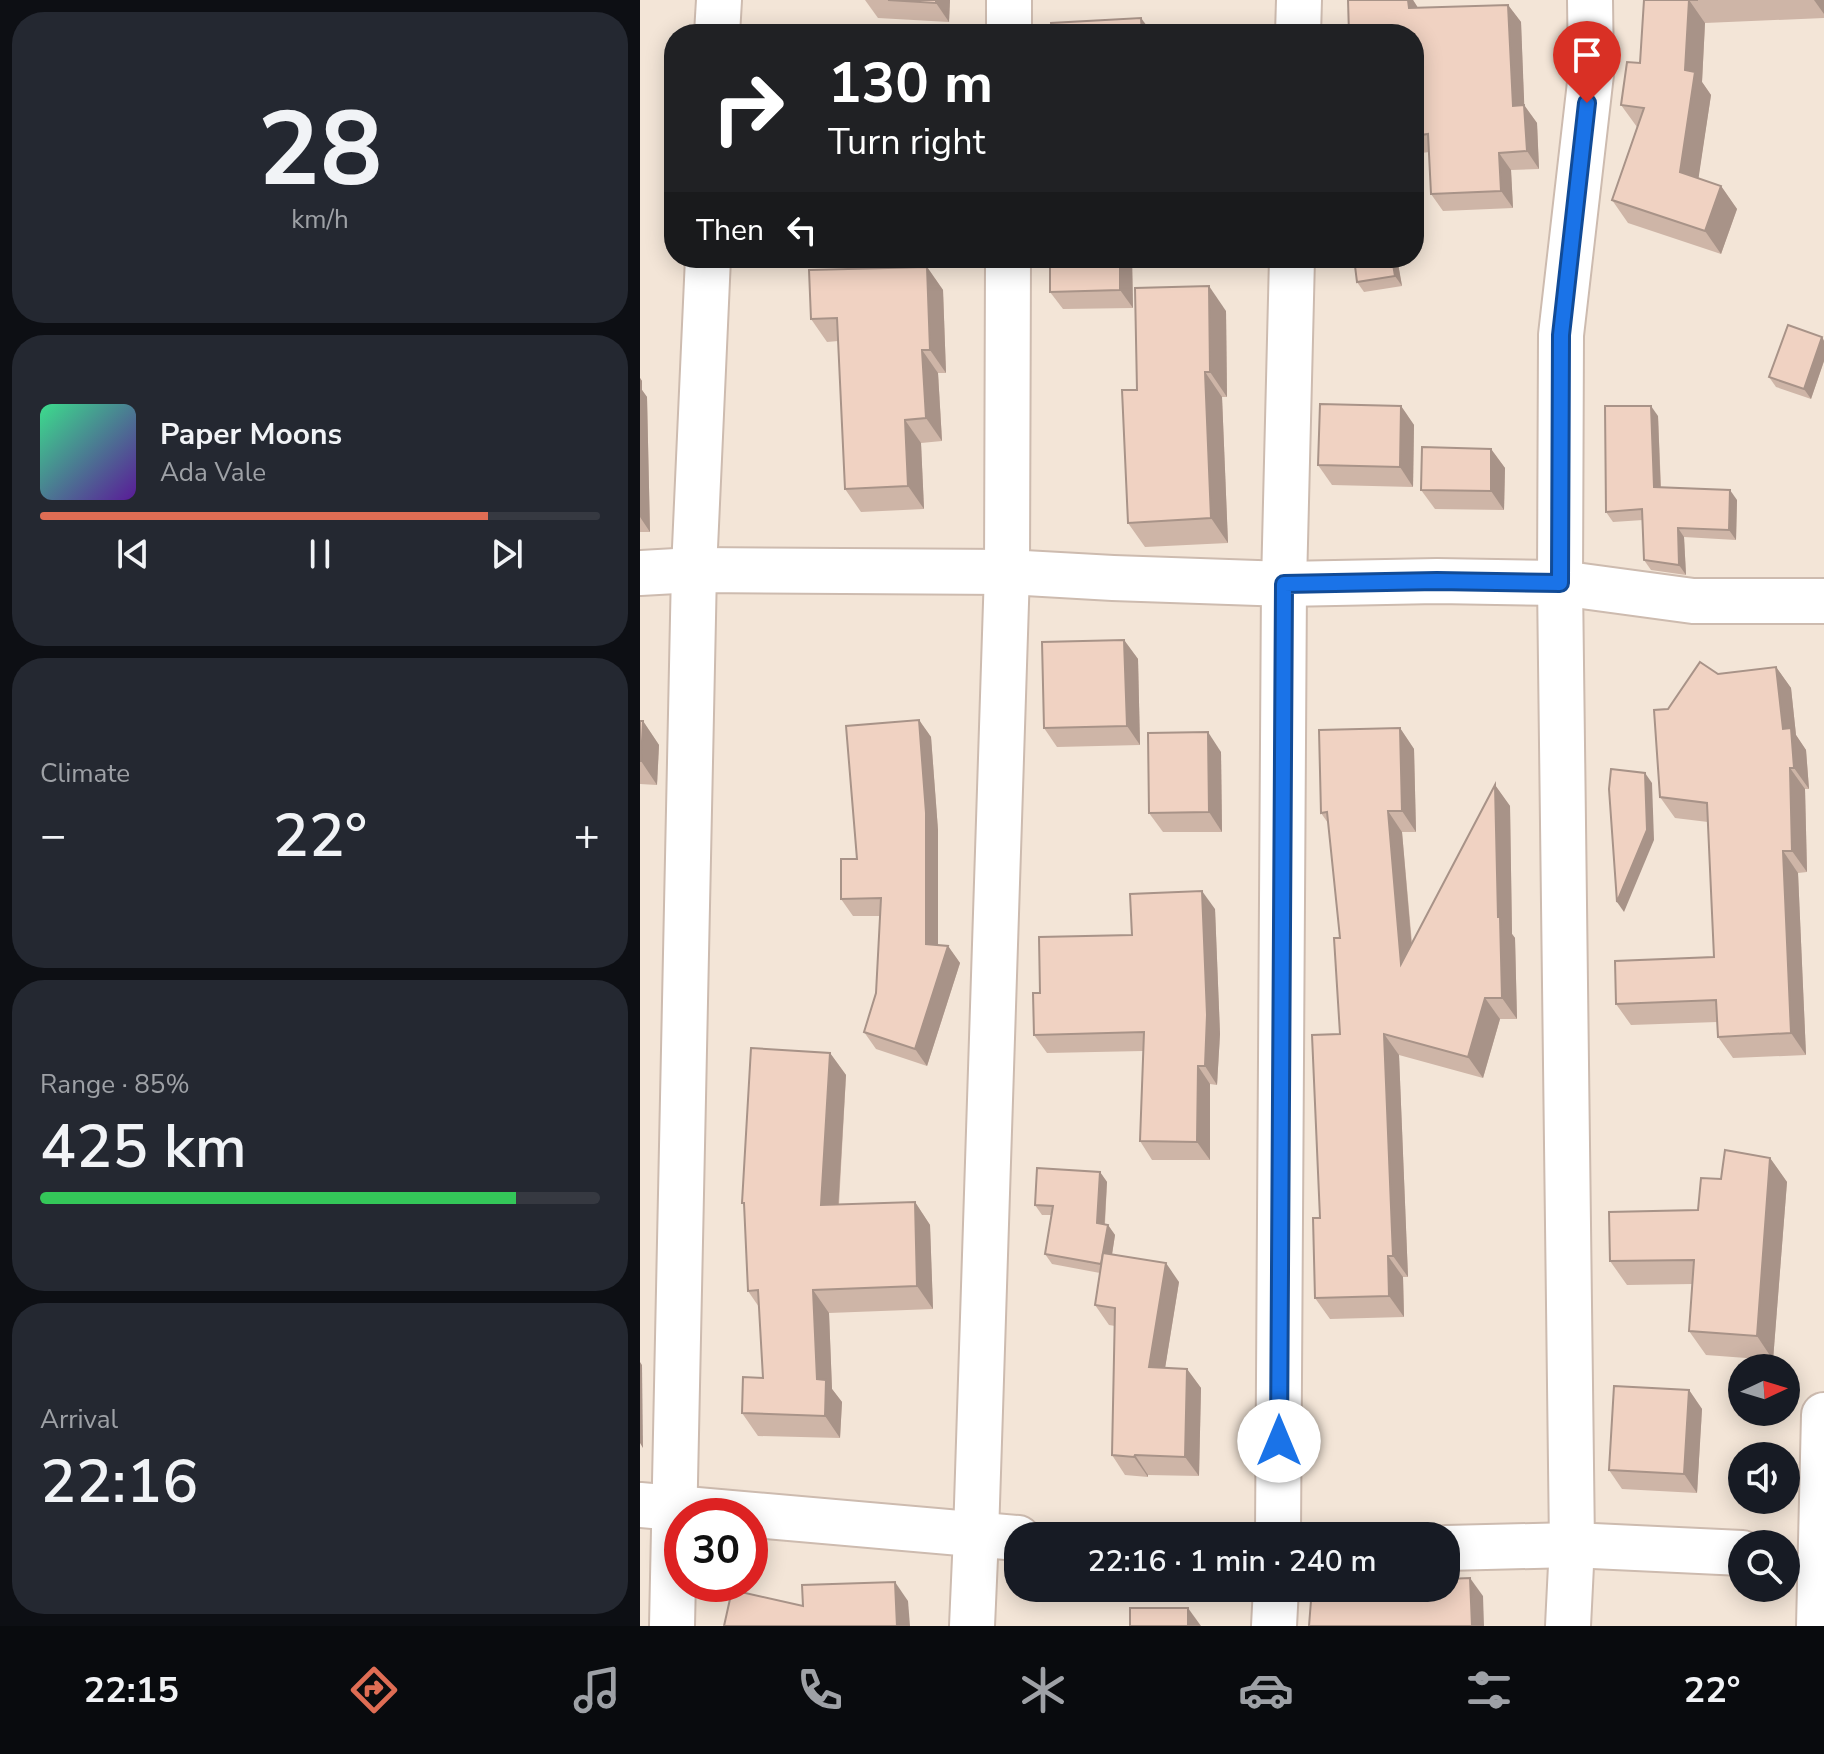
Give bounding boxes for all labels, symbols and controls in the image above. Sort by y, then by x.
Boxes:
pin [1553,21,1621,103]
icon: arrive [1565,33,1609,77]
text: 130 m [828,45,993,122]
icon: right [696,56,800,160]
text: 28 [258,79,382,221]
text: Turn right [828,118,985,167]
text: km/h [291,202,349,237]
icon: left [780,208,824,252]
text: Then [696,210,764,251]
text: Paper Moons [160,414,342,455]
text: Ada Vale [160,455,266,490]
icon: previous [111,532,155,576]
icon: pause [298,532,342,576]
icon: next [485,532,529,576]
text: Climate [40,756,130,791]
text: 22° [273,795,367,877]
text: − [40,806,66,866]
text: + [574,806,600,866]
text: Range · 85% [40,1067,190,1102]
text: 425 km [40,1106,247,1188]
north arrow [1728,1354,1800,1426]
map controls [1728,1354,1800,1602]
position arrow [1237,1399,1321,1483]
text: Arrival [40,1402,118,1437]
text: 22:16 [40,1441,198,1523]
button: sound [1728,1442,1800,1514]
speed limit sign: 30 [664,1498,768,1602]
button: search [1728,1530,1800,1602]
text: 22:16 · 1 min · 240 m [1087,1541,1377,1582]
icon: directions [346,1662,402,1718]
icon: music [569,1662,625,1718]
icon: phone [792,1662,848,1718]
icon: climate [1015,1662,1071,1718]
icon: car [1238,1662,1294,1718]
icon: filters [1461,1662,1517,1718]
text: 22:15 [83,1666,179,1715]
text: 22° [1684,1666,1740,1715]

